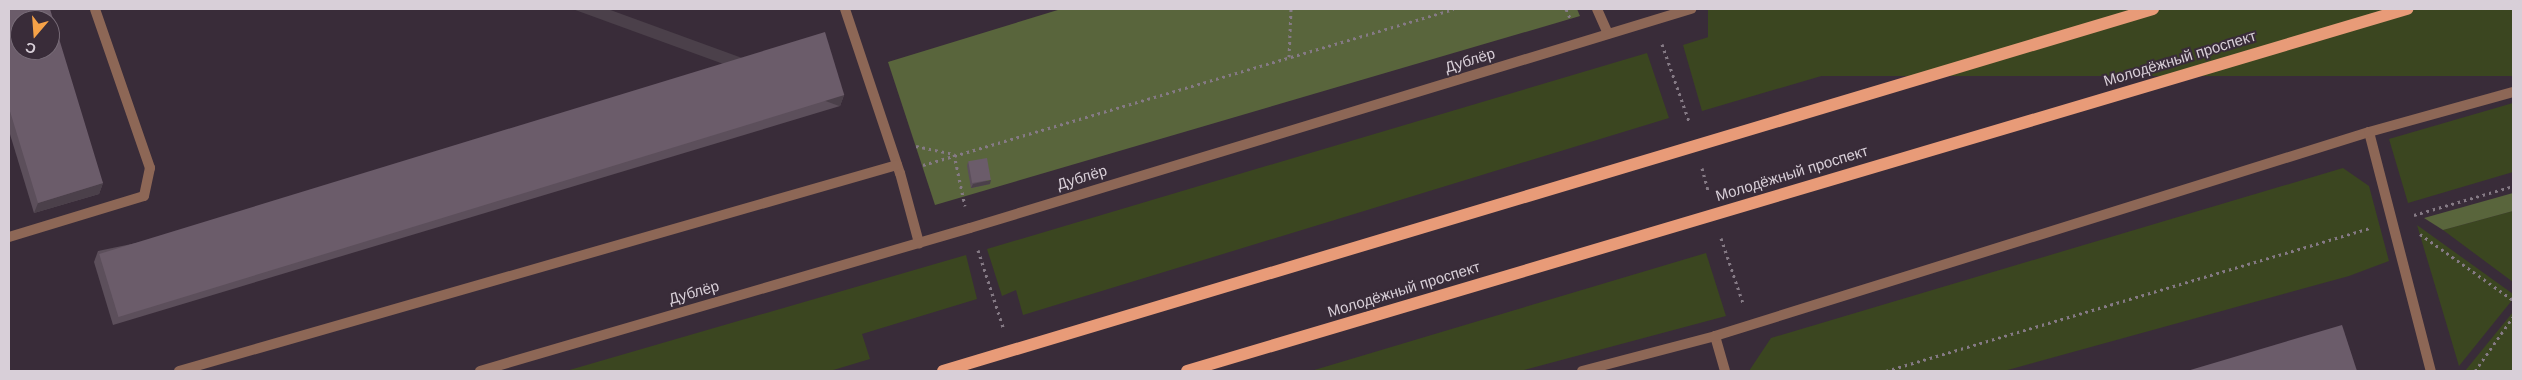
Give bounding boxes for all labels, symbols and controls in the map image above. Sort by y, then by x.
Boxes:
north arrow [10,10,60,60]
street label: Молодёжный проспект [2102,27,2258,91]
text: С [23,38,38,58]
street label: Дублёр [1443,45,1497,77]
street label: Молодёжный проспект [1714,142,1870,206]
street label: Дублёр [1055,162,1109,194]
street label: Молодёжный проспект [1326,258,1482,322]
street label: Дублёр [667,277,721,309]

